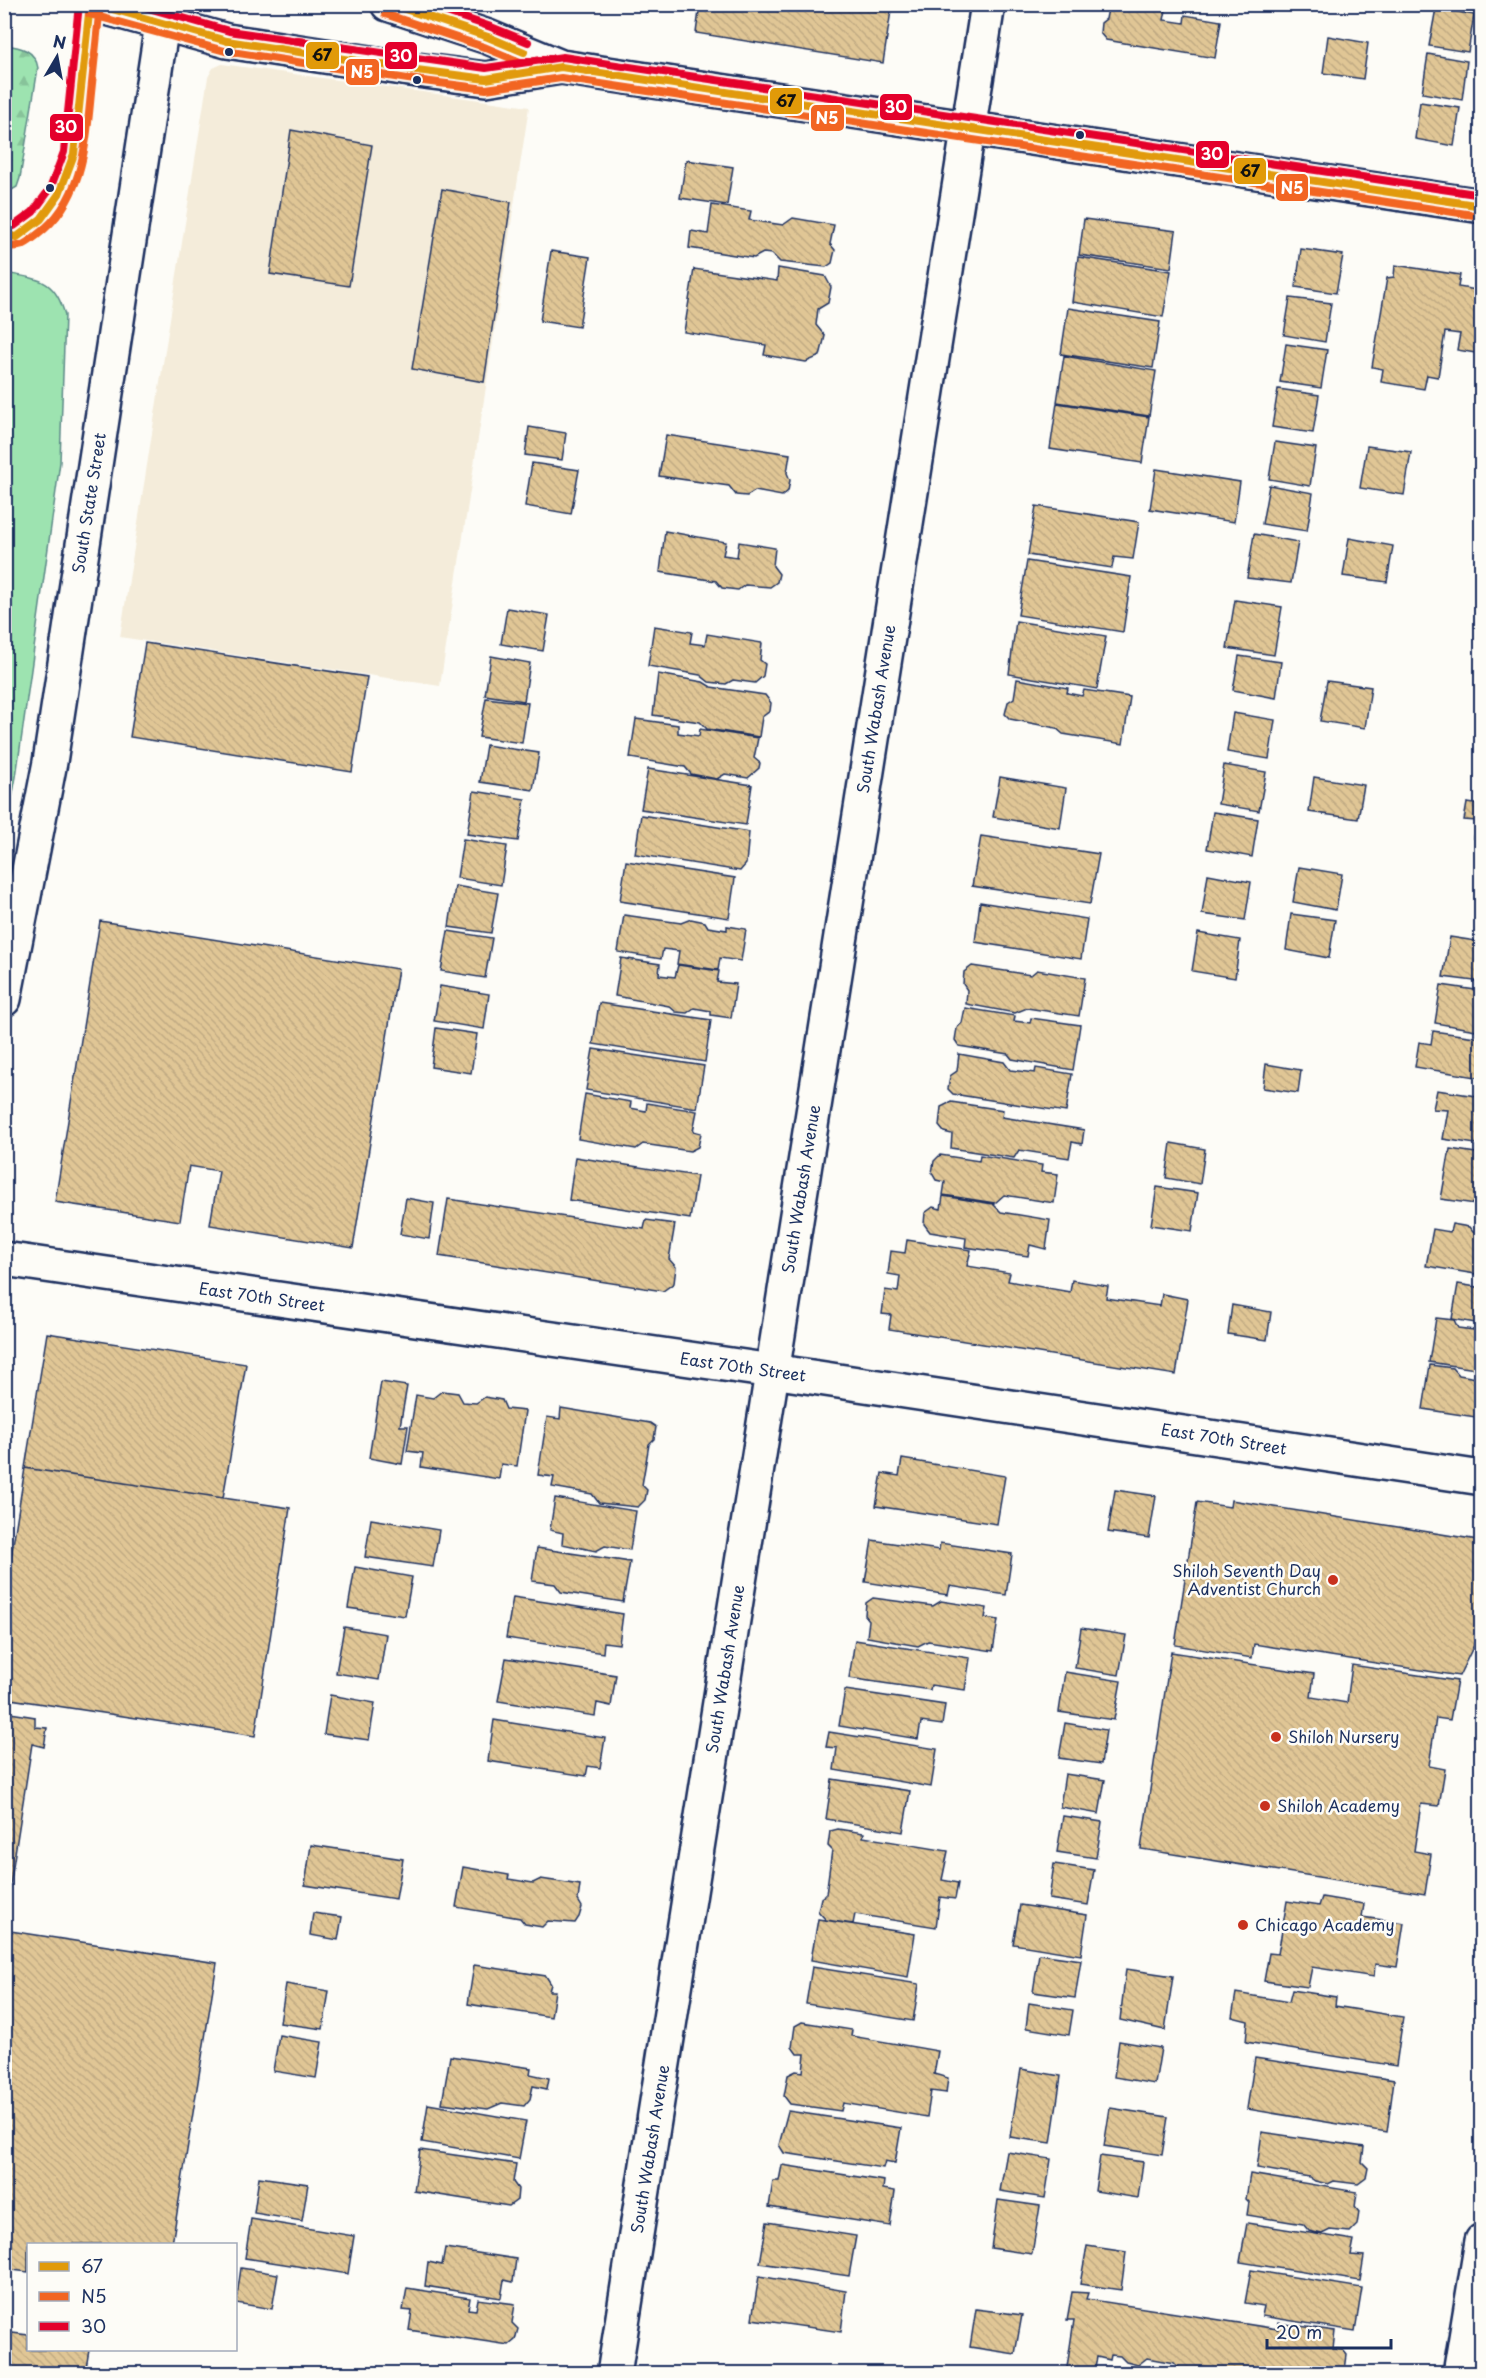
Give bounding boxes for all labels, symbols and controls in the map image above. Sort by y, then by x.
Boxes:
north arrow [27,27,87,87]
text: N [51,28,68,54]
line badge: 67 [305,41,340,70]
line badge: 30 [384,41,418,70]
text: 67 [312,42,333,66]
text: 30 [390,43,412,67]
unlabelled marker [223,46,235,58]
line badge: N5 [345,58,380,86]
text: N5 [351,59,373,83]
unlabelled marker [411,74,423,86]
line badge: 67 [769,87,803,115]
text: 67 [776,88,797,112]
line badge: 30 [879,93,913,121]
text: 30 [885,94,907,118]
line badge: N5 [810,104,845,132]
text: N5 [816,105,838,129]
line badge: 30 [49,113,84,142]
text: 30 [55,114,77,138]
unlabelled marker [1074,129,1086,141]
line badge: 30 [1195,140,1230,169]
text: 30 [1201,141,1223,165]
line badge: 67 [1233,157,1267,185]
text: 67 [1240,158,1261,182]
line badge: N5 [1275,173,1309,202]
text: N5 [1281,175,1303,199]
unlabelled marker [44,182,56,194]
street label: South State Street [65,430,111,575]
street label: South Wabash Avenue [850,623,900,795]
street label: South Wabash Avenue [775,1103,825,1275]
street label: East 70th Street [198,1275,327,1317]
street label: East 70th Street [679,1345,808,1387]
street label: East 70th Street [1160,1416,1289,1460]
place label: Shiloh Seventh Day Adventist Church [1172,1558,1321,1600]
marker: Shiloh Seventh Day Adventist Church [1326,1573,1340,1587]
street label: South Wabash Avenue [699,1583,749,1755]
place label: Shiloh Nursery [1288,1724,1399,1748]
marker: Shiloh Nursery [1269,1730,1283,1744]
place label: Shiloh Academy [1277,1793,1400,1817]
marker: Shiloh Academy [1258,1799,1272,1813]
place label: Chicago Academy [1255,1912,1395,1936]
marker: Chicago Academy [1236,1918,1250,1932]
street label: South Wabash Avenue [624,2063,674,2235]
legend [27,2243,237,2351]
text: 67 [81,2252,103,2279]
text: N5 [81,2282,107,2309]
text: 30 [81,2312,106,2339]
scale bar [1267,2312,1392,2350]
text: 20 m [1276,2318,1322,2345]

